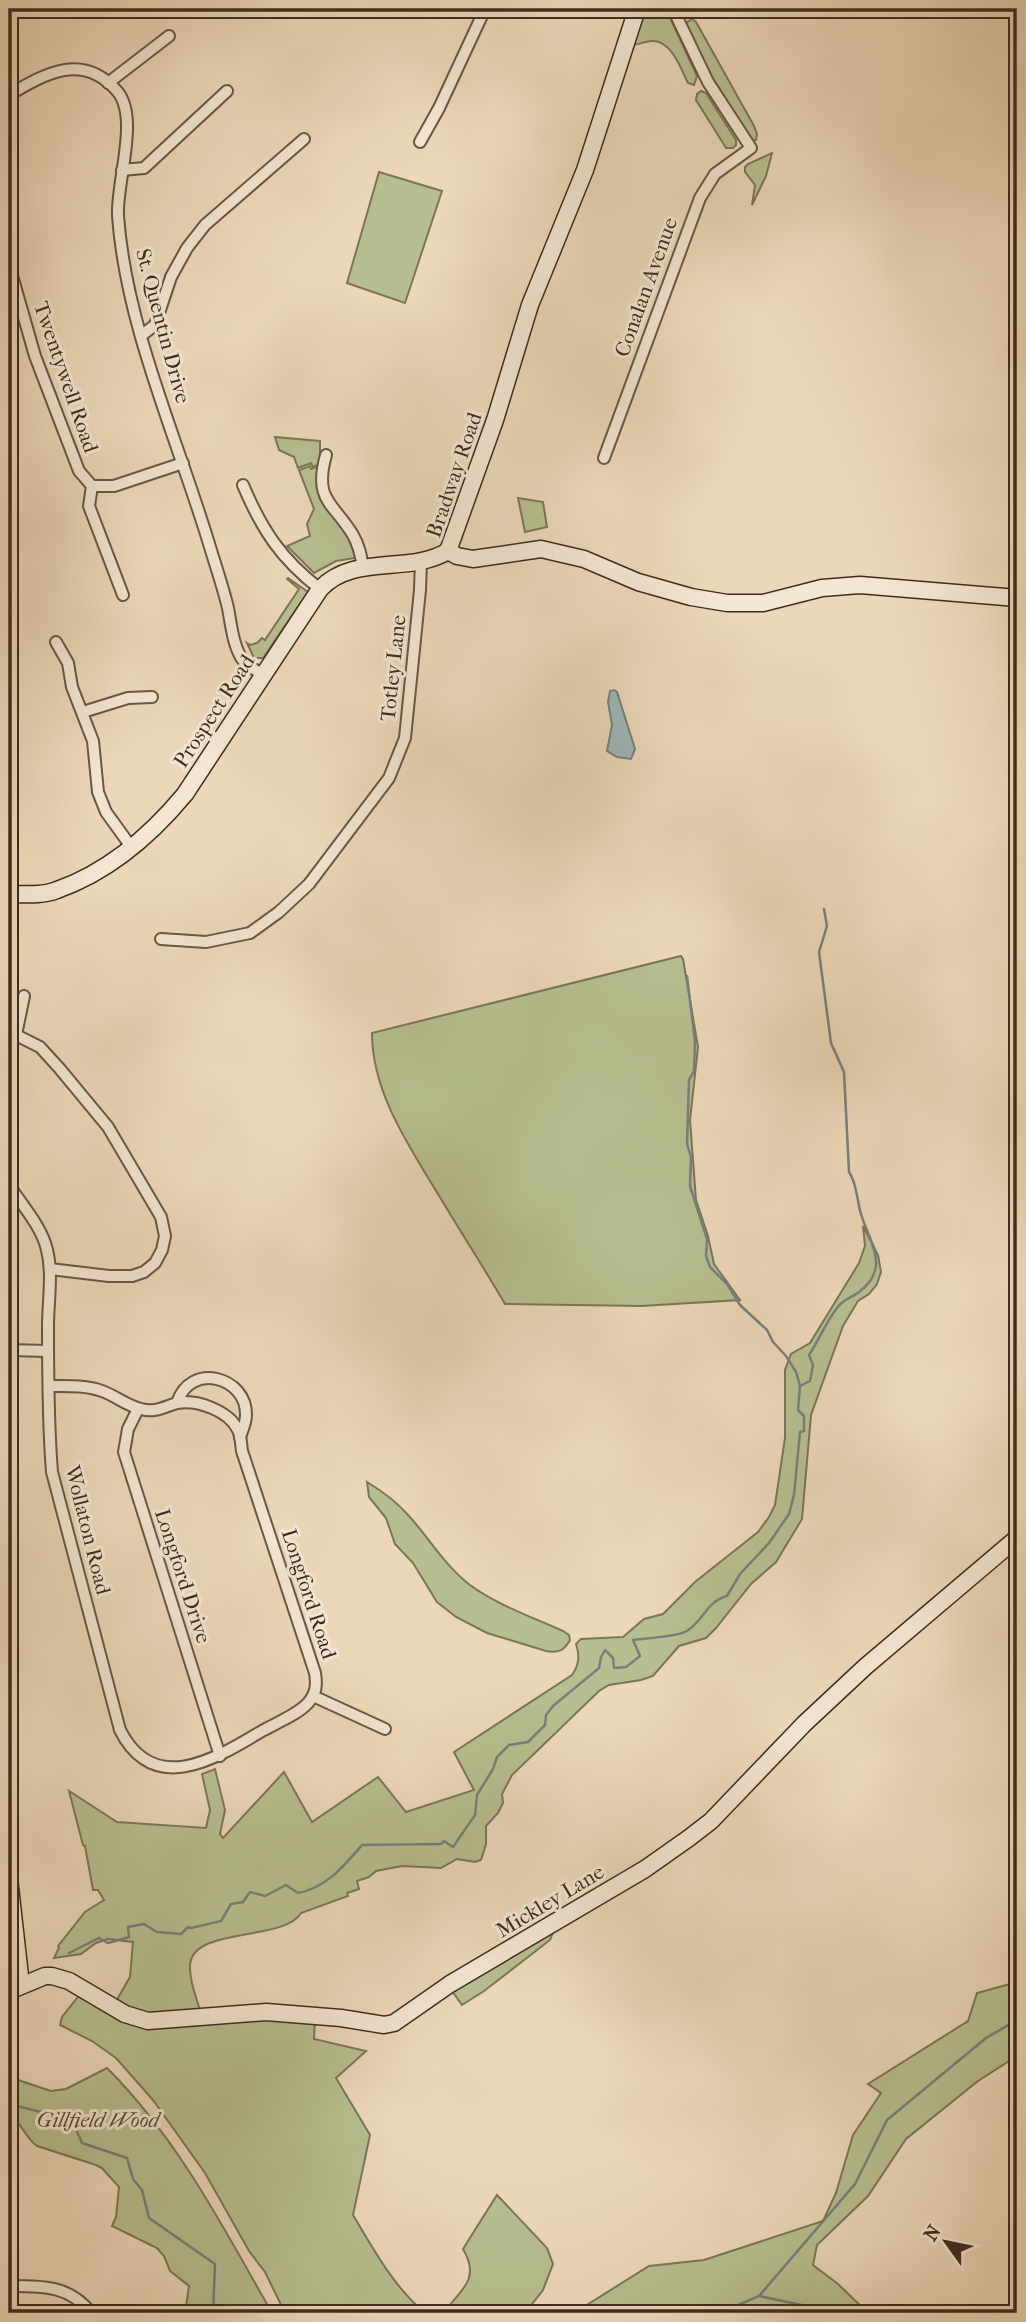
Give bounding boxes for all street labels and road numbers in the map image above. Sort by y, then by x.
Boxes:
street label: Conalan Avenue [610,214,682,360]
street label: St. Quentin Drive [131,246,195,406]
street label: Twentywell Road [29,298,103,456]
street label: Bradway Road [421,409,487,541]
street label: Totley Lane [375,614,411,722]
street label: Prospect Road [169,650,260,772]
street label: Wollaton Road [60,1462,116,1598]
street label: Longford Drive [150,1506,216,1646]
street label: Longford Road [277,1526,341,1663]
street label: Mickley Lane [492,1859,608,1943]

